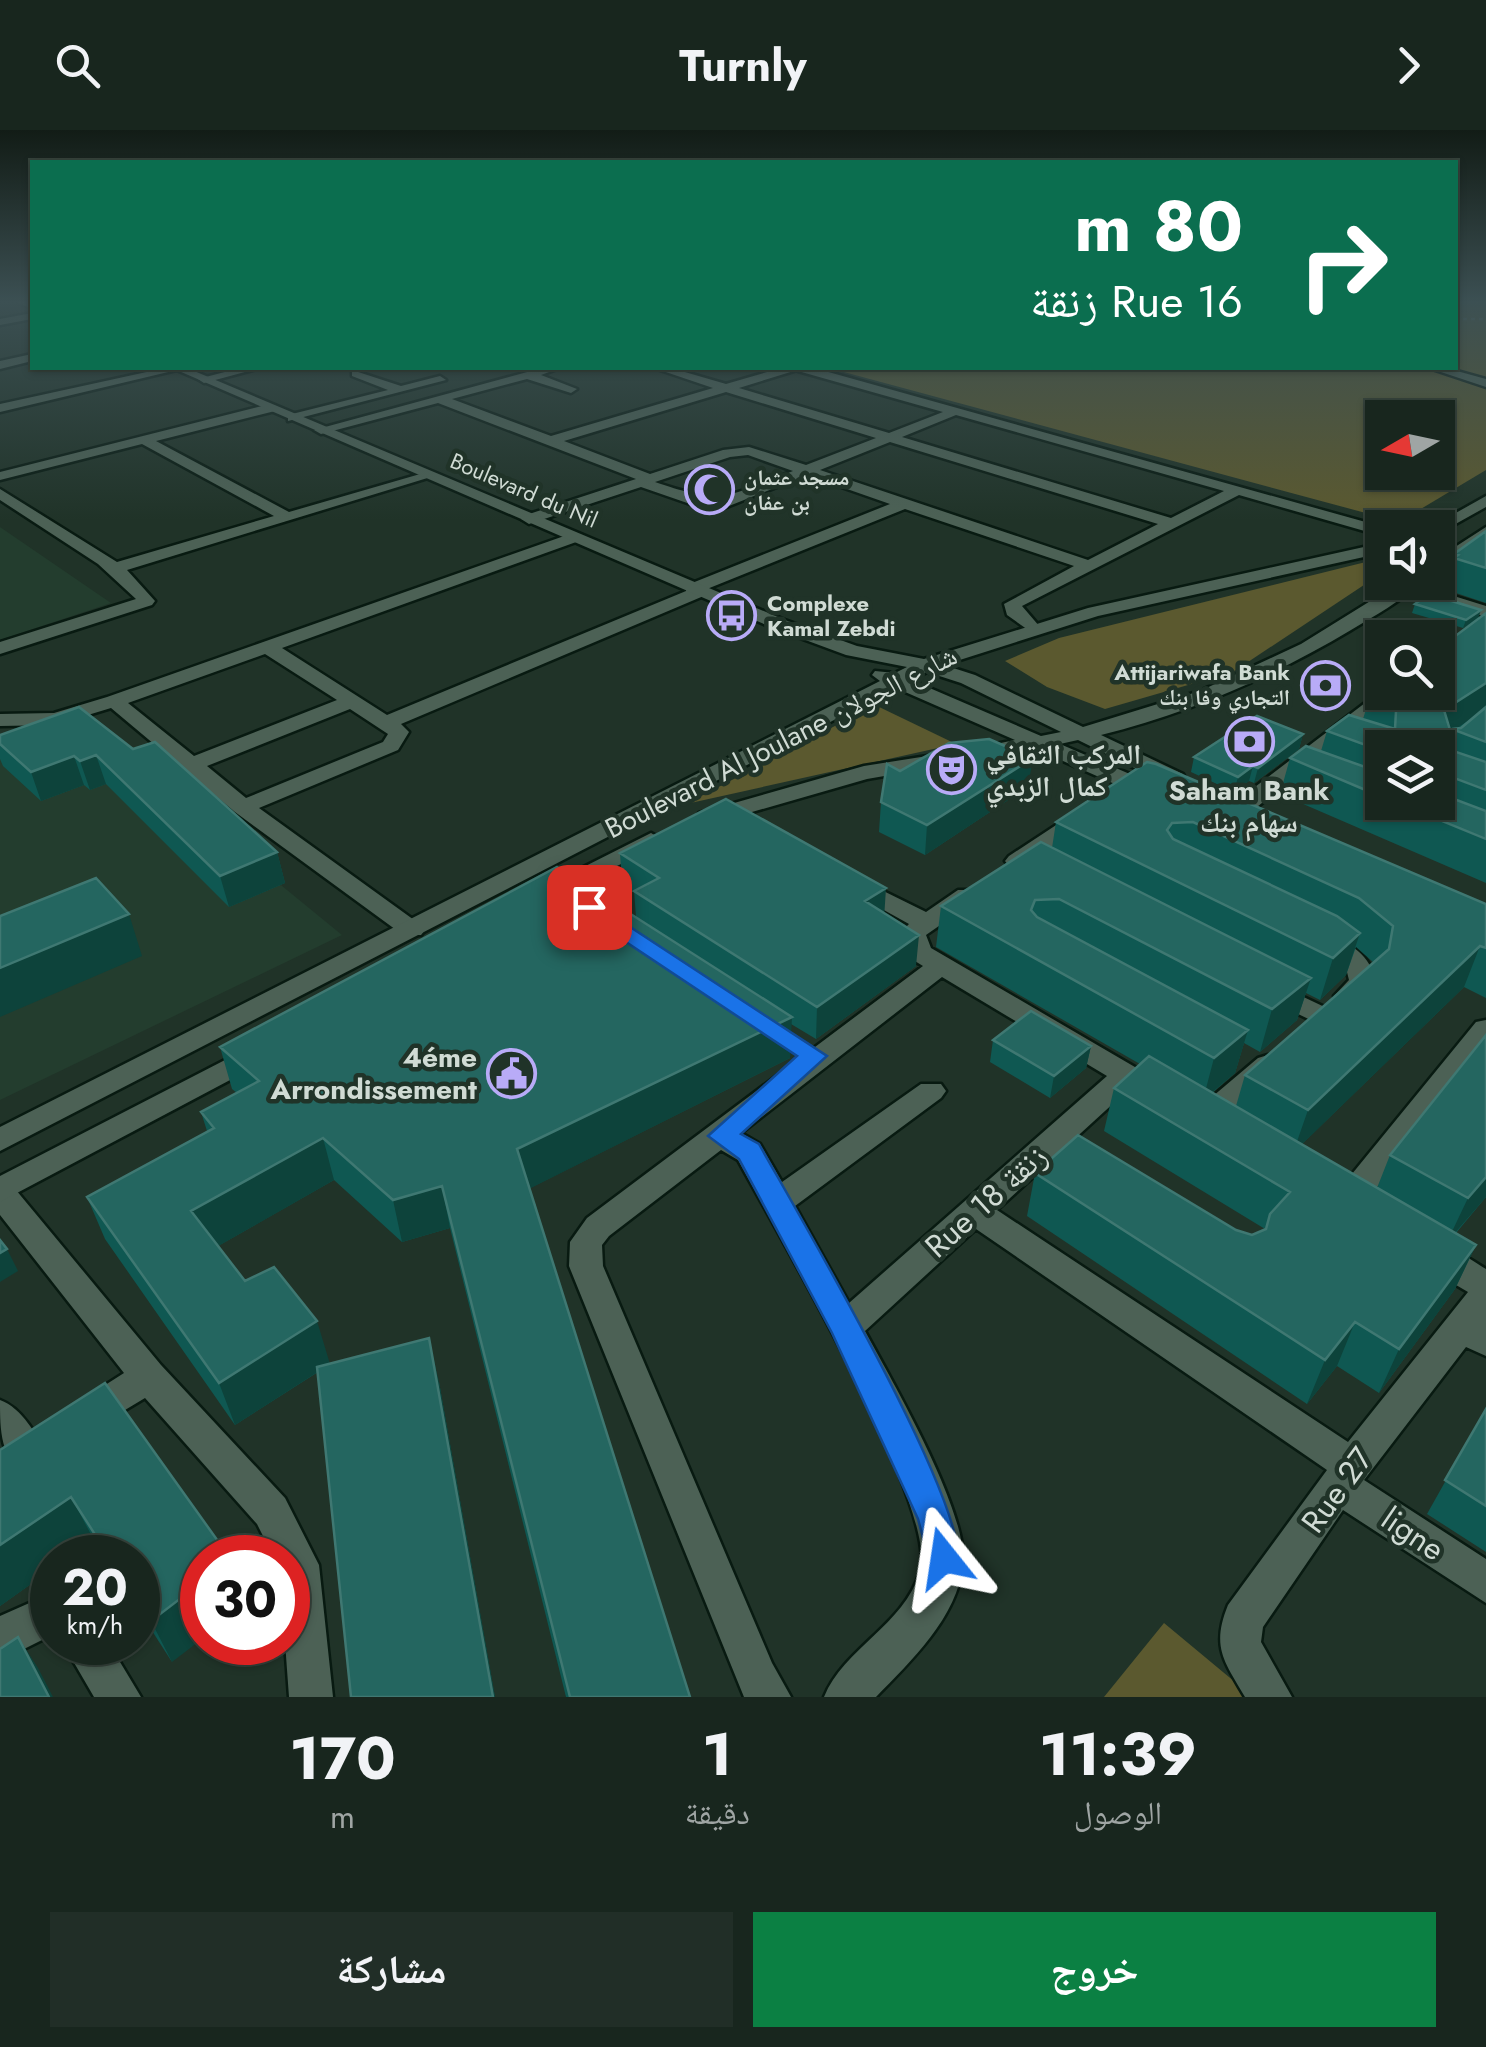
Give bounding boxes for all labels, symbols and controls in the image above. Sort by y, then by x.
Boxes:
text: Turnly [679,33,807,98]
icon: search [50,38,105,93]
icon: forward [1381,38,1436,93]
text: 80 m [1074,176,1243,277]
icon: right [1278,200,1408,330]
text: Rue 16 زنقة [1030,269,1243,334]
north arrow [1365,400,1455,490]
map controls [1365,400,1455,820]
street label: Boulevard du Nil [445,445,603,535]
place label: مسجد عثمان بن عفان [744,461,849,518]
mosque icon: مسجد عثمان بن عفان [683,464,735,516]
button: sound [1365,510,1455,600]
place label: Complexe Kamal Zebdi [767,587,895,644]
bus stop icon: Complexe Kamal Zebdi [706,590,758,642]
button: search [1365,620,1455,710]
street label: Boulevard Al Joulane شارع الجولان [598,635,964,849]
place label: Attijariwafa Bank التجاري وفا بنك [1113,656,1290,714]
bank icon: Attijariwafa Bank التجاري وفا بنك [1299,659,1351,711]
bank icon: Saham Bank سهام بنك [1223,716,1275,768]
button: layers [1365,730,1455,820]
place label: المركب الثقافي كمال الزبدي [986,734,1141,808]
theatre icon: المركب الثقافي كمال الزبدي [925,744,977,796]
place label: Saham Bank سهام بنك [1169,770,1329,843]
pin [547,865,632,950]
icon: arrive [562,880,617,935]
place label: 4éme Arrondissement [270,1037,477,1110]
public building icon: 4éme Arrondissement [486,1047,538,1099]
street label: Rue 18 زنقة [915,1134,1057,1268]
street label: Rue 27 [1290,1438,1384,1542]
street label: ligne [1372,1496,1454,1572]
position arrow [892,1506,996,1610]
speed limit sign: 30 [180,1535,310,1665]
text: 20 [62,1551,128,1624]
text: km/h [67,1607,123,1643]
text: 1 [702,1711,733,1798]
text: 11:39 [1039,1711,1197,1798]
text: 170 [289,1715,396,1802]
text: دقيقة [685,1790,750,1836]
text: الوصول [1074,1790,1162,1836]
text: m [330,1794,355,1840]
button: مشاركة [50,1912,733,2027]
button: خروج [753,1912,1436,2027]

